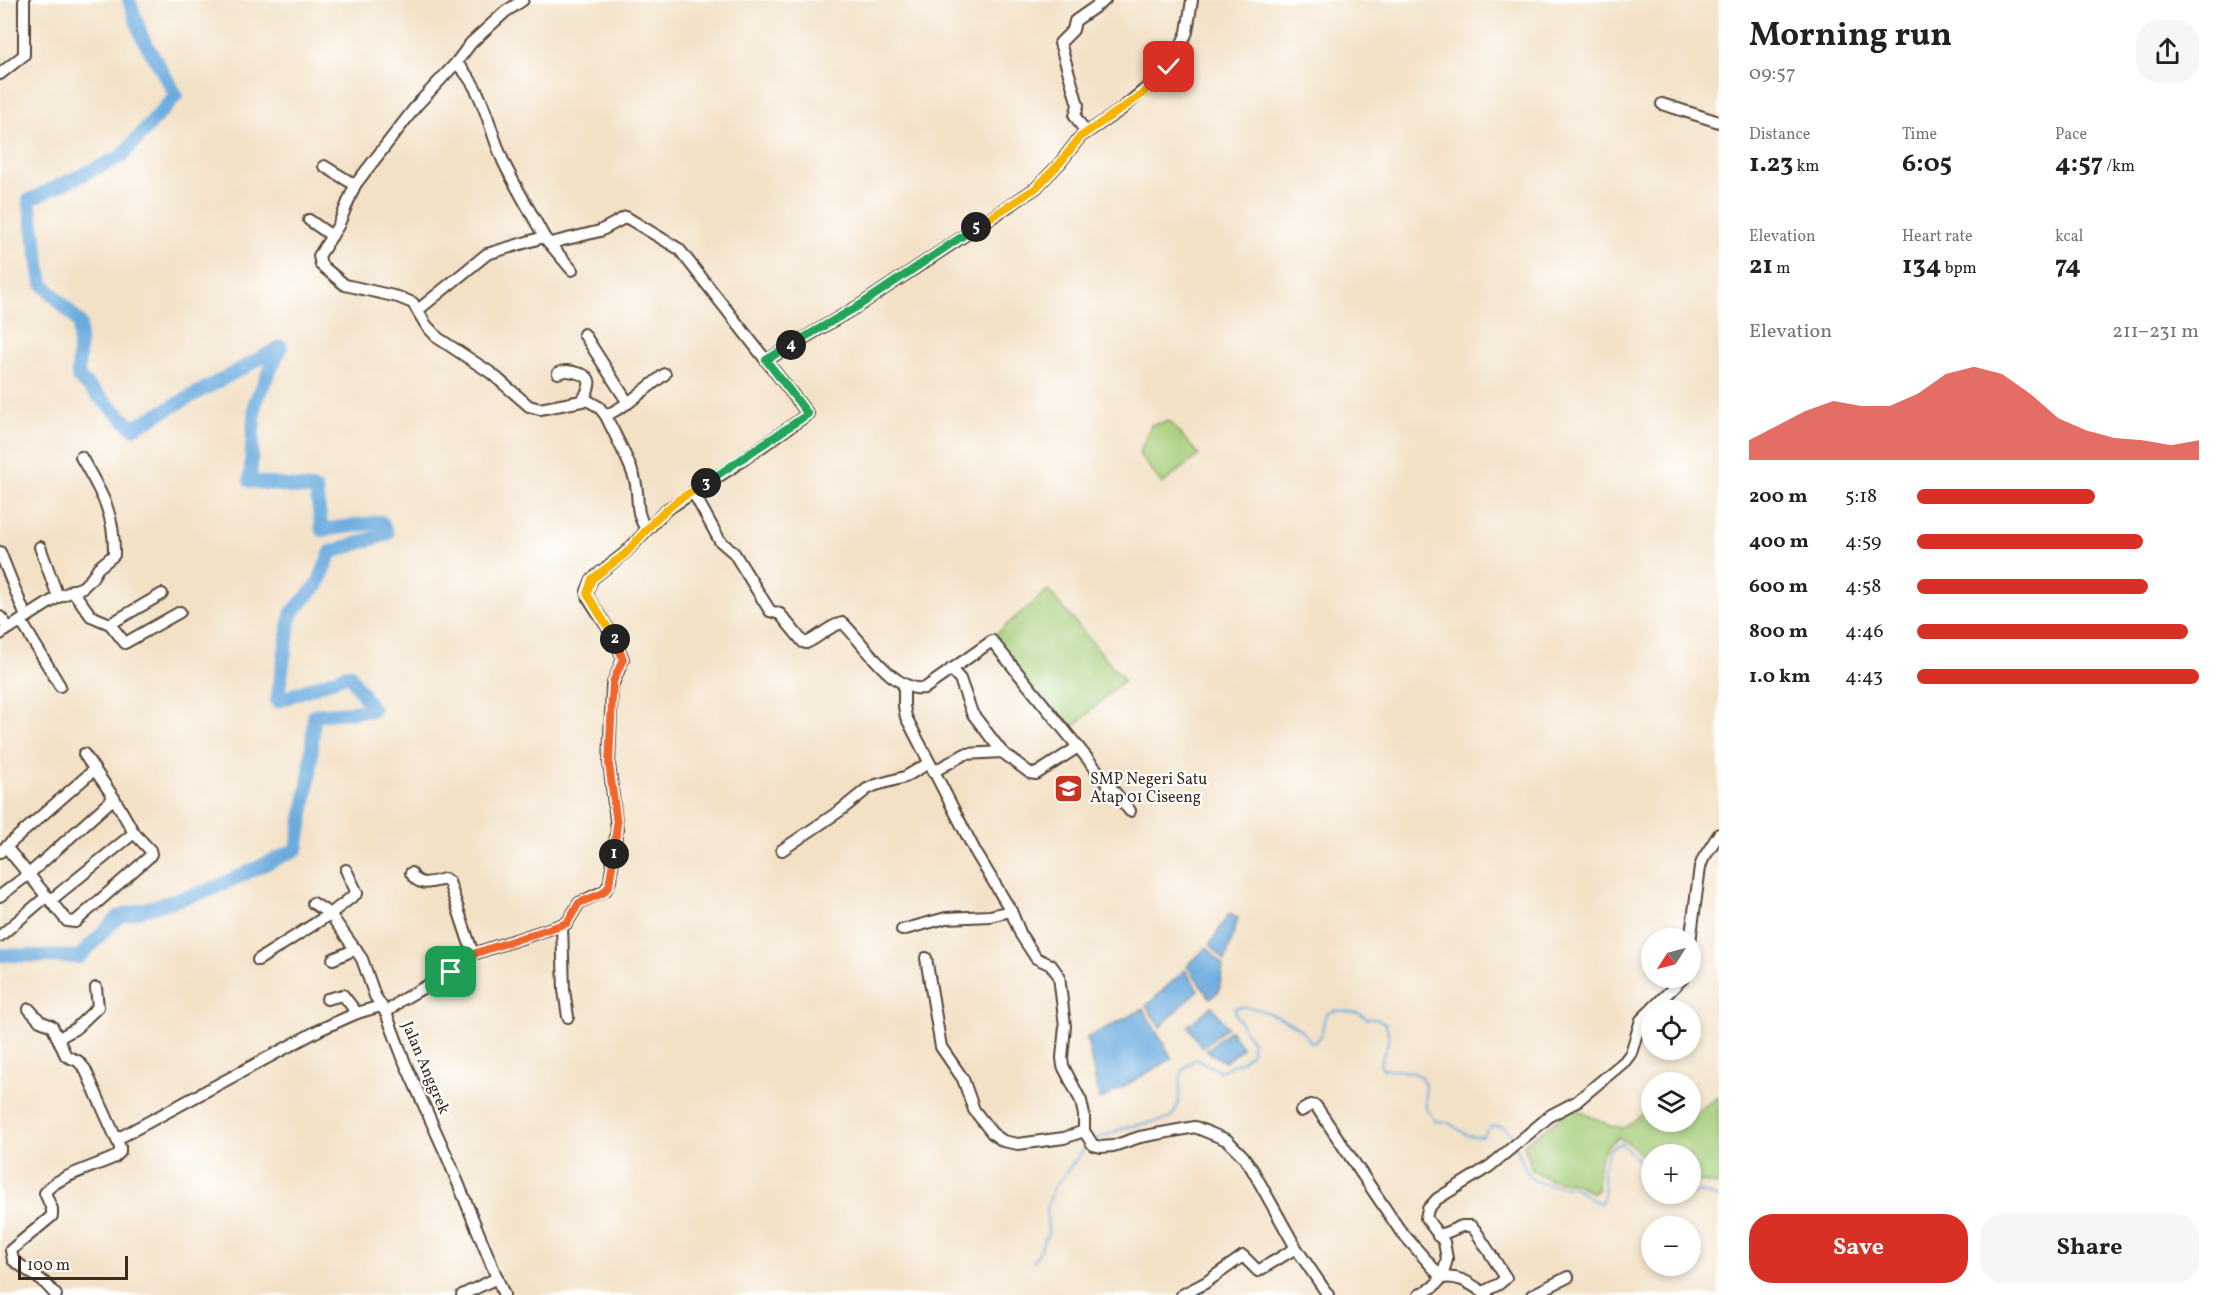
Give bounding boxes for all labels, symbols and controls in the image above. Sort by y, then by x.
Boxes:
text: Morning run [1749,14,1952,60]
button: share [2136,20,2199,83]
pin [1143,41,1194,92]
icon: check [1152,50,1185,83]
text: 09:57 [1749,60,1796,88]
text: Distance [1749,124,1810,146]
text: Time [1902,124,1937,146]
text: Pace [2055,124,2087,146]
text: 1.23 [1749,146,1793,182]
text: 6:05 [1902,146,1952,182]
text: 4:57 [2055,146,2103,182]
text: km [1793,156,1819,178]
text: /km [2103,156,2135,178]
pin: 5 [961,212,991,242]
text: 5 [972,216,980,238]
text: Elevation [1749,226,1816,248]
text: Heart rate [1902,226,1973,248]
text: kcal [2055,226,2083,248]
text: 21 [1749,248,1773,284]
text: 134 [1902,248,1941,284]
text: 74 [2055,248,2081,284]
text: m [1773,258,1790,280]
text: bpm [1941,258,1977,280]
text: Elevation [1749,318,1832,346]
text: 211–231 m [2112,318,2199,346]
pin: 4 [776,330,806,360]
text: 4 [786,334,796,356]
pin: 3 [691,468,721,498]
text: 3 [702,472,710,494]
text: 200 m [1749,483,1807,511]
text: 5:18 [1845,483,1877,511]
text: 400 m [1749,528,1809,556]
text: 4:59 [1845,528,1881,556]
text: 600 m [1749,573,1808,601]
text: 4:58 [1845,573,1881,601]
text: 800 m [1749,618,1808,646]
text: 4:46 [1845,618,1884,646]
pin: 2 [600,624,630,654]
text: 2 [611,628,619,650]
text: 1.0 km [1749,663,1811,691]
text: 4:43 [1845,663,1883,691]
place label: SMP Negeri Satu Atap 01 Ciseeng [1090,769,1207,809]
school or university icon: SMP Negeri Satu Atap 01 Ciseeng [1053,773,1085,805]
pin: 1 [599,839,629,869]
text: 1 [611,843,617,865]
north arrow [1641,928,1701,988]
map controls [1641,928,1701,1276]
pin [425,946,476,997]
icon: arrive [434,955,467,988]
button: locate [1641,1000,1701,1060]
street label: Jalan Anggrek [396,1018,455,1118]
button: layers [1641,1072,1701,1132]
button: + [1641,1144,1701,1204]
button: Save [1749,1214,1968,1283]
button: Share [1980,1214,2199,1283]
button: − [1641,1216,1701,1276]
scale bar [18,1253,128,1280]
text: 100 m [27,1255,70,1277]

